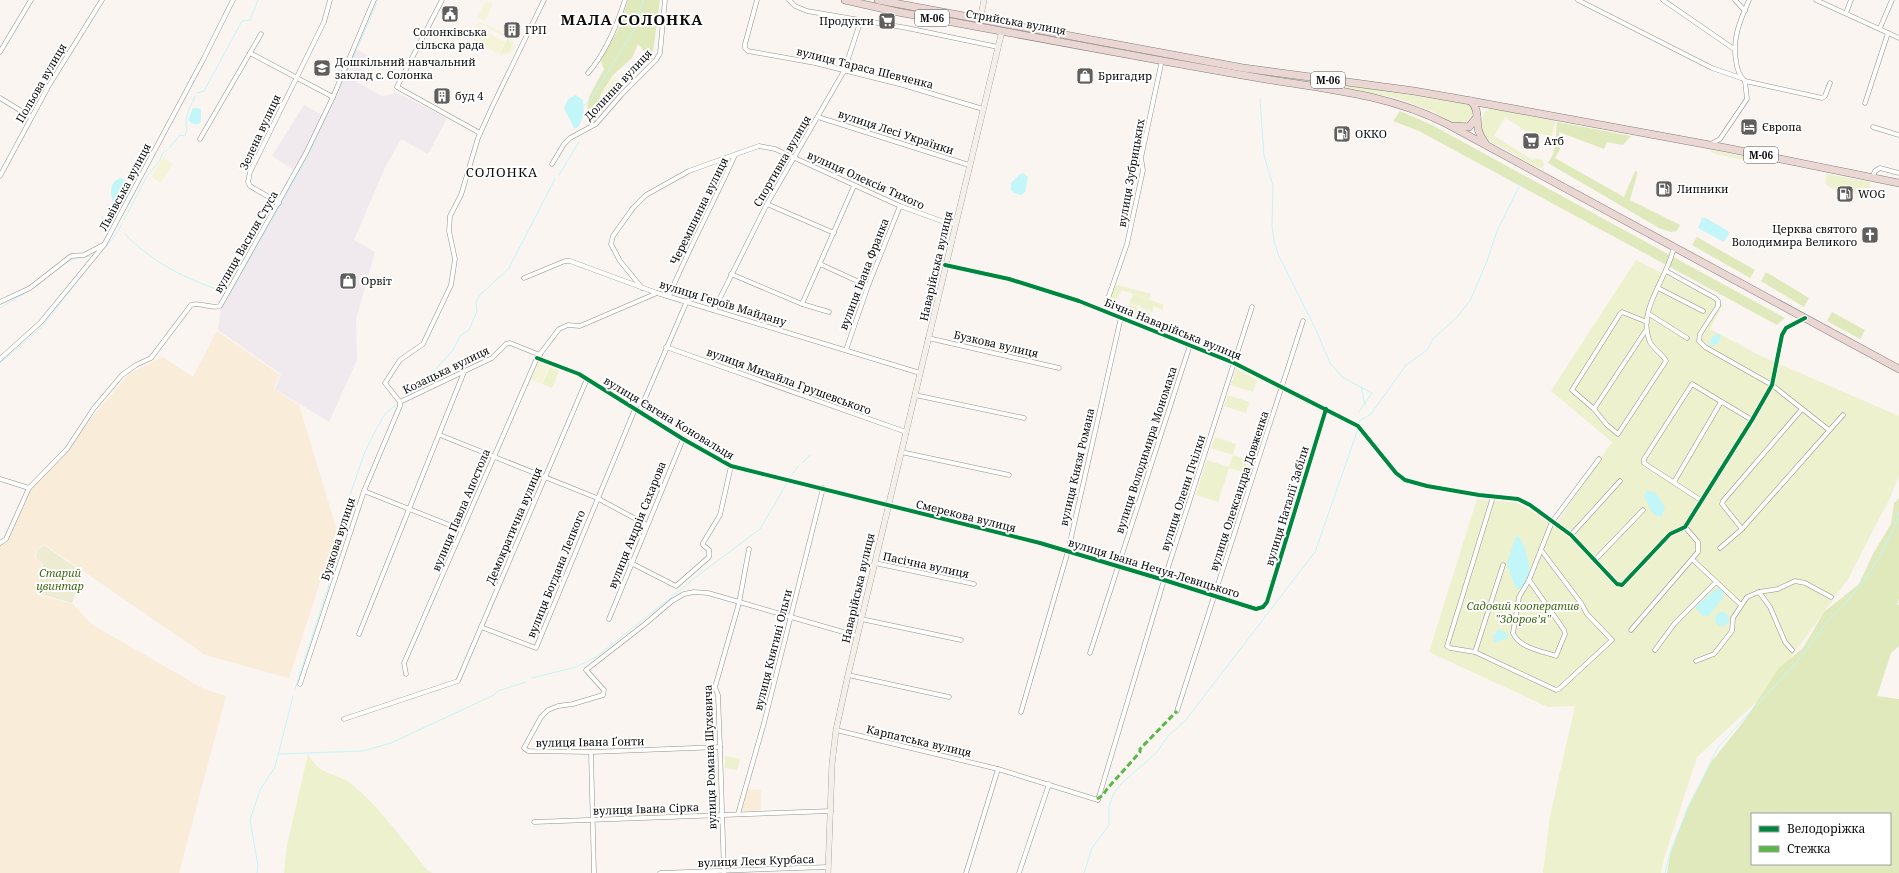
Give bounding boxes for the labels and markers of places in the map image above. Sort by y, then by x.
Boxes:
public building icon: Солонківська сільска рада [440,4,460,24]
supermarket icon: Продукти [877,11,897,31]
place label: Продукти [819,13,874,28]
building icon: ГРП [502,20,522,40]
place label: ГРП [525,22,547,37]
place label: Солонківська сільска рада [413,24,487,52]
place label: Дошкільний навчальний заклад с. Солонка [335,54,476,82]
school or university icon: Дошкільний навчальний заклад с. Солонка [312,58,332,78]
shop icon: Бригадир [1075,66,1095,86]
place label: Бригадир [1098,68,1152,83]
building icon: буд 4 [432,86,452,106]
place label: буд 4 [455,88,483,103]
hotel icon: Європа [1739,117,1759,137]
place label: Європа [1762,119,1802,134]
fuel station icon: ОККО [1332,124,1352,144]
place label: ОККО [1355,126,1387,141]
supermarket icon: Атб [1521,131,1541,151]
place label: Атб [1544,133,1564,148]
fuel station icon: Липники [1654,179,1674,199]
place label: Липники [1677,181,1728,196]
fuel station icon: WOG [1835,184,1855,204]
place label: WOG [1858,186,1885,201]
place label: Церква святого Володимира Великого [1732,221,1857,249]
church icon: Церква святого Володимира Великого [1860,225,1880,245]
shop icon: Орвіт [338,271,358,291]
place label: Орвіт [361,273,392,288]

